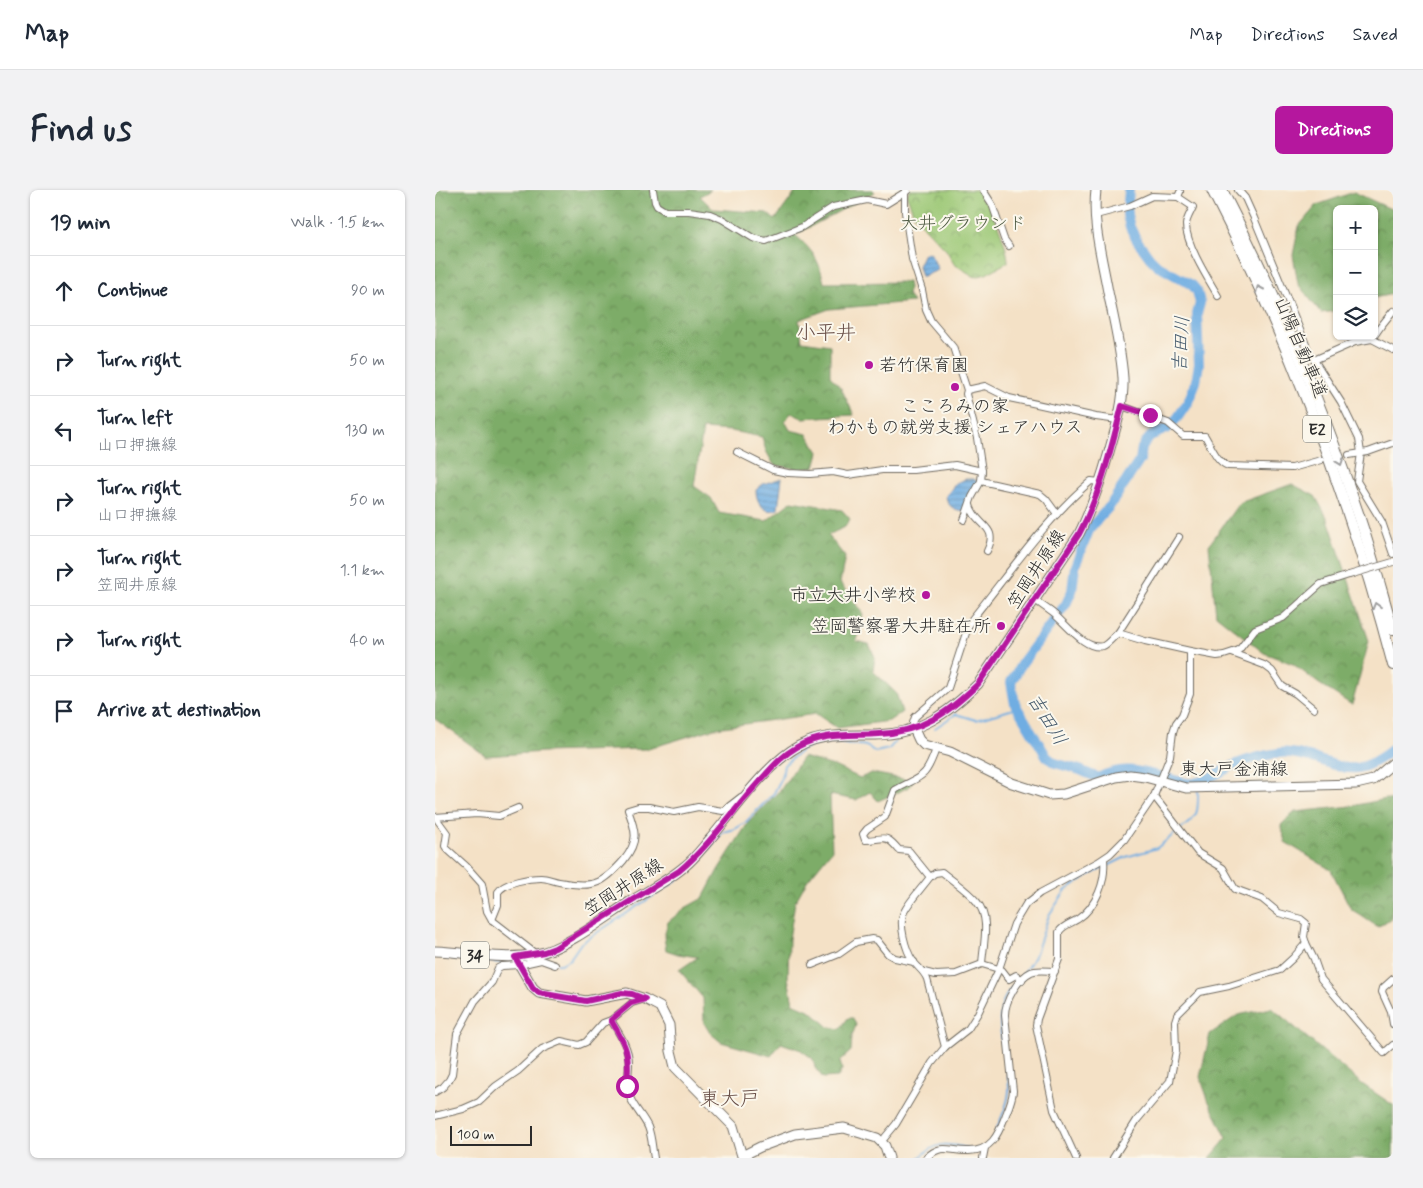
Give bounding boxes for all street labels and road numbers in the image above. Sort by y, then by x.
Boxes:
street label: 山陽自動車道 [1268,293,1332,402]
road number: E2 [1303,415,1331,442]
street label: 笠岡井原線 [1002,525,1071,614]
street label: 東大戸金浦線 [1180,758,1288,782]
street label: 笠岡井原線 [579,853,668,922]
road number: 34 [461,942,489,968]

